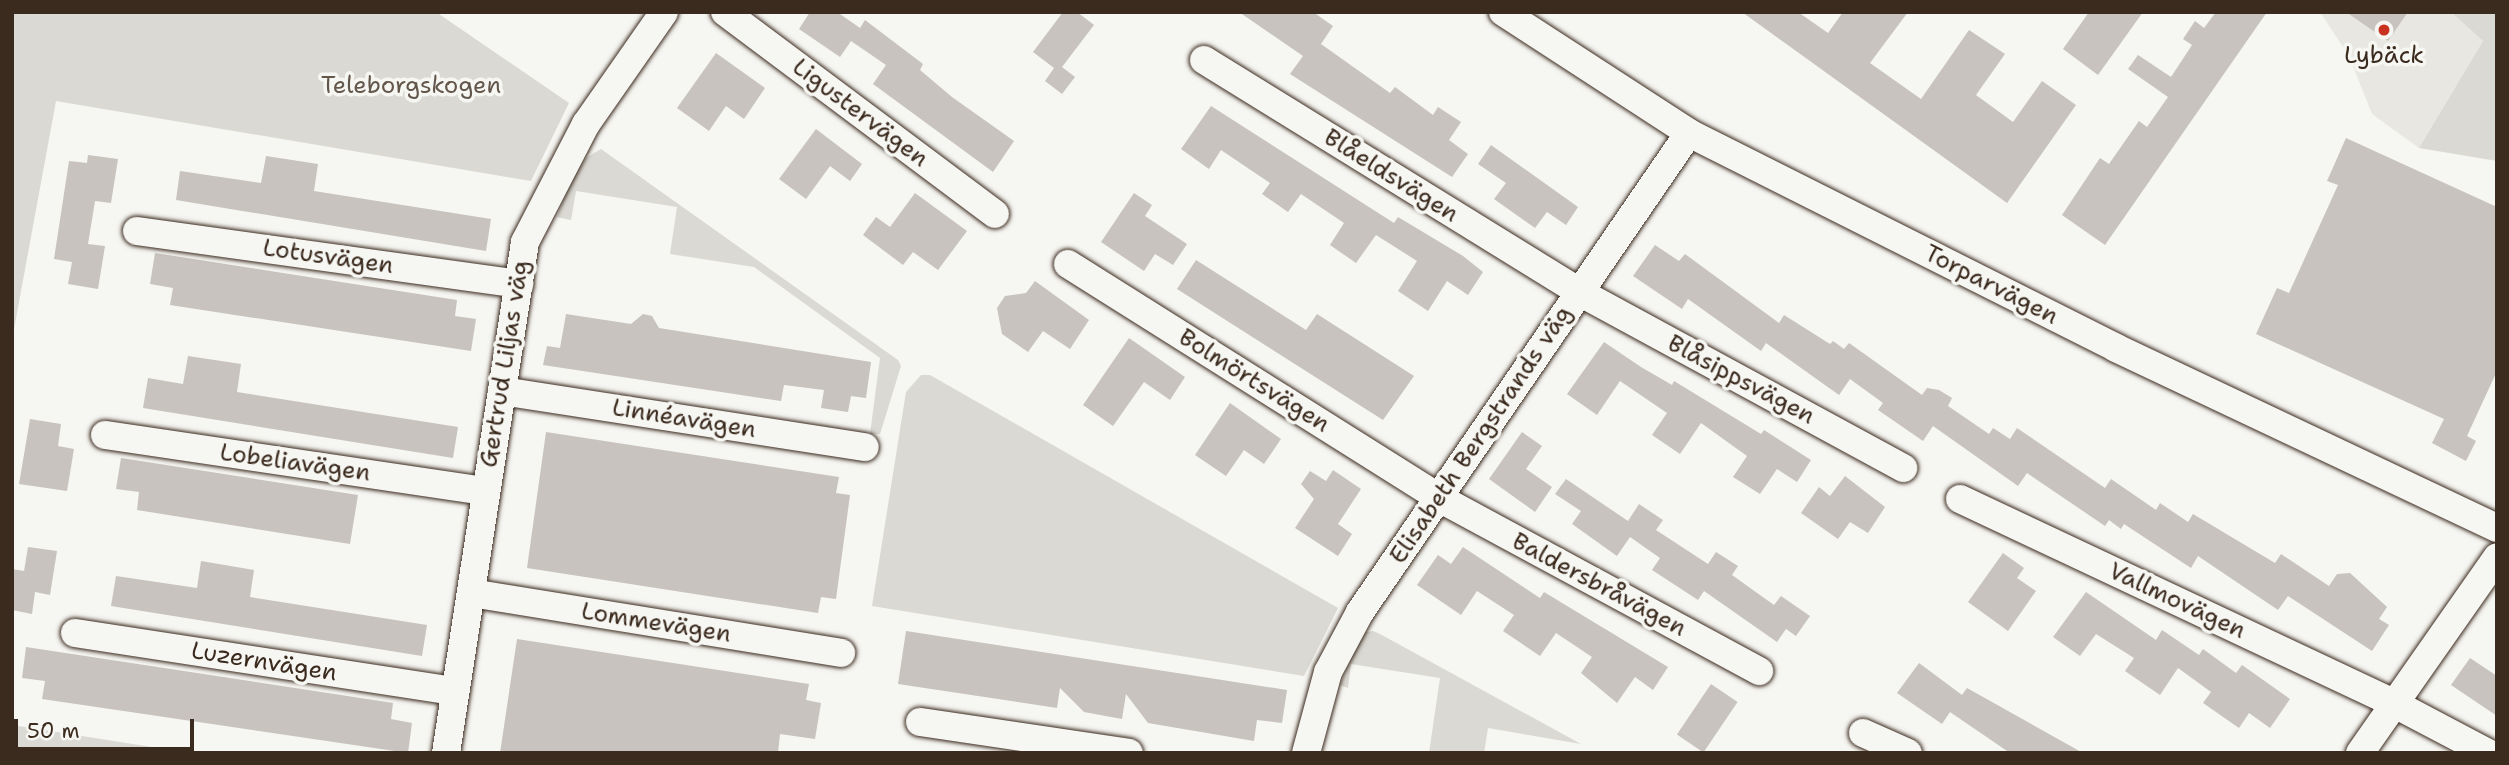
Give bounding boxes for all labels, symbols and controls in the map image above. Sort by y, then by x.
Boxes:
marker: Lybäck [2376,22,2392,38]
place label: Lybäck [2344,42,2424,70]
street label: Ligustervägen [787,53,933,173]
park label: Teleborgskogen [321,72,501,100]
street label: Blåeldsvägen [1318,123,1464,229]
street label: Lotusvägen [261,234,395,280]
street label: Torparvägen [1919,239,2063,331]
street label: Gertrud Liljas väg [474,258,536,470]
street label: Elisabeth Bergstrands väg [1384,301,1578,569]
street label: Bolmörtsvägen [1173,323,1335,439]
street label: Blåsippsvägen [1662,329,1820,431]
street label: Linnéavägen [610,393,758,445]
street label: Lobeliavägen [218,438,372,488]
street label: Baldersbråvägen [1507,527,1691,643]
street label: Vallmovägen [2104,557,2250,645]
street label: Lommevägen [579,597,733,649]
street label: Luzernvägen [189,636,339,688]
scale bar [18,706,198,750]
text: 50 m [27,717,80,745]

